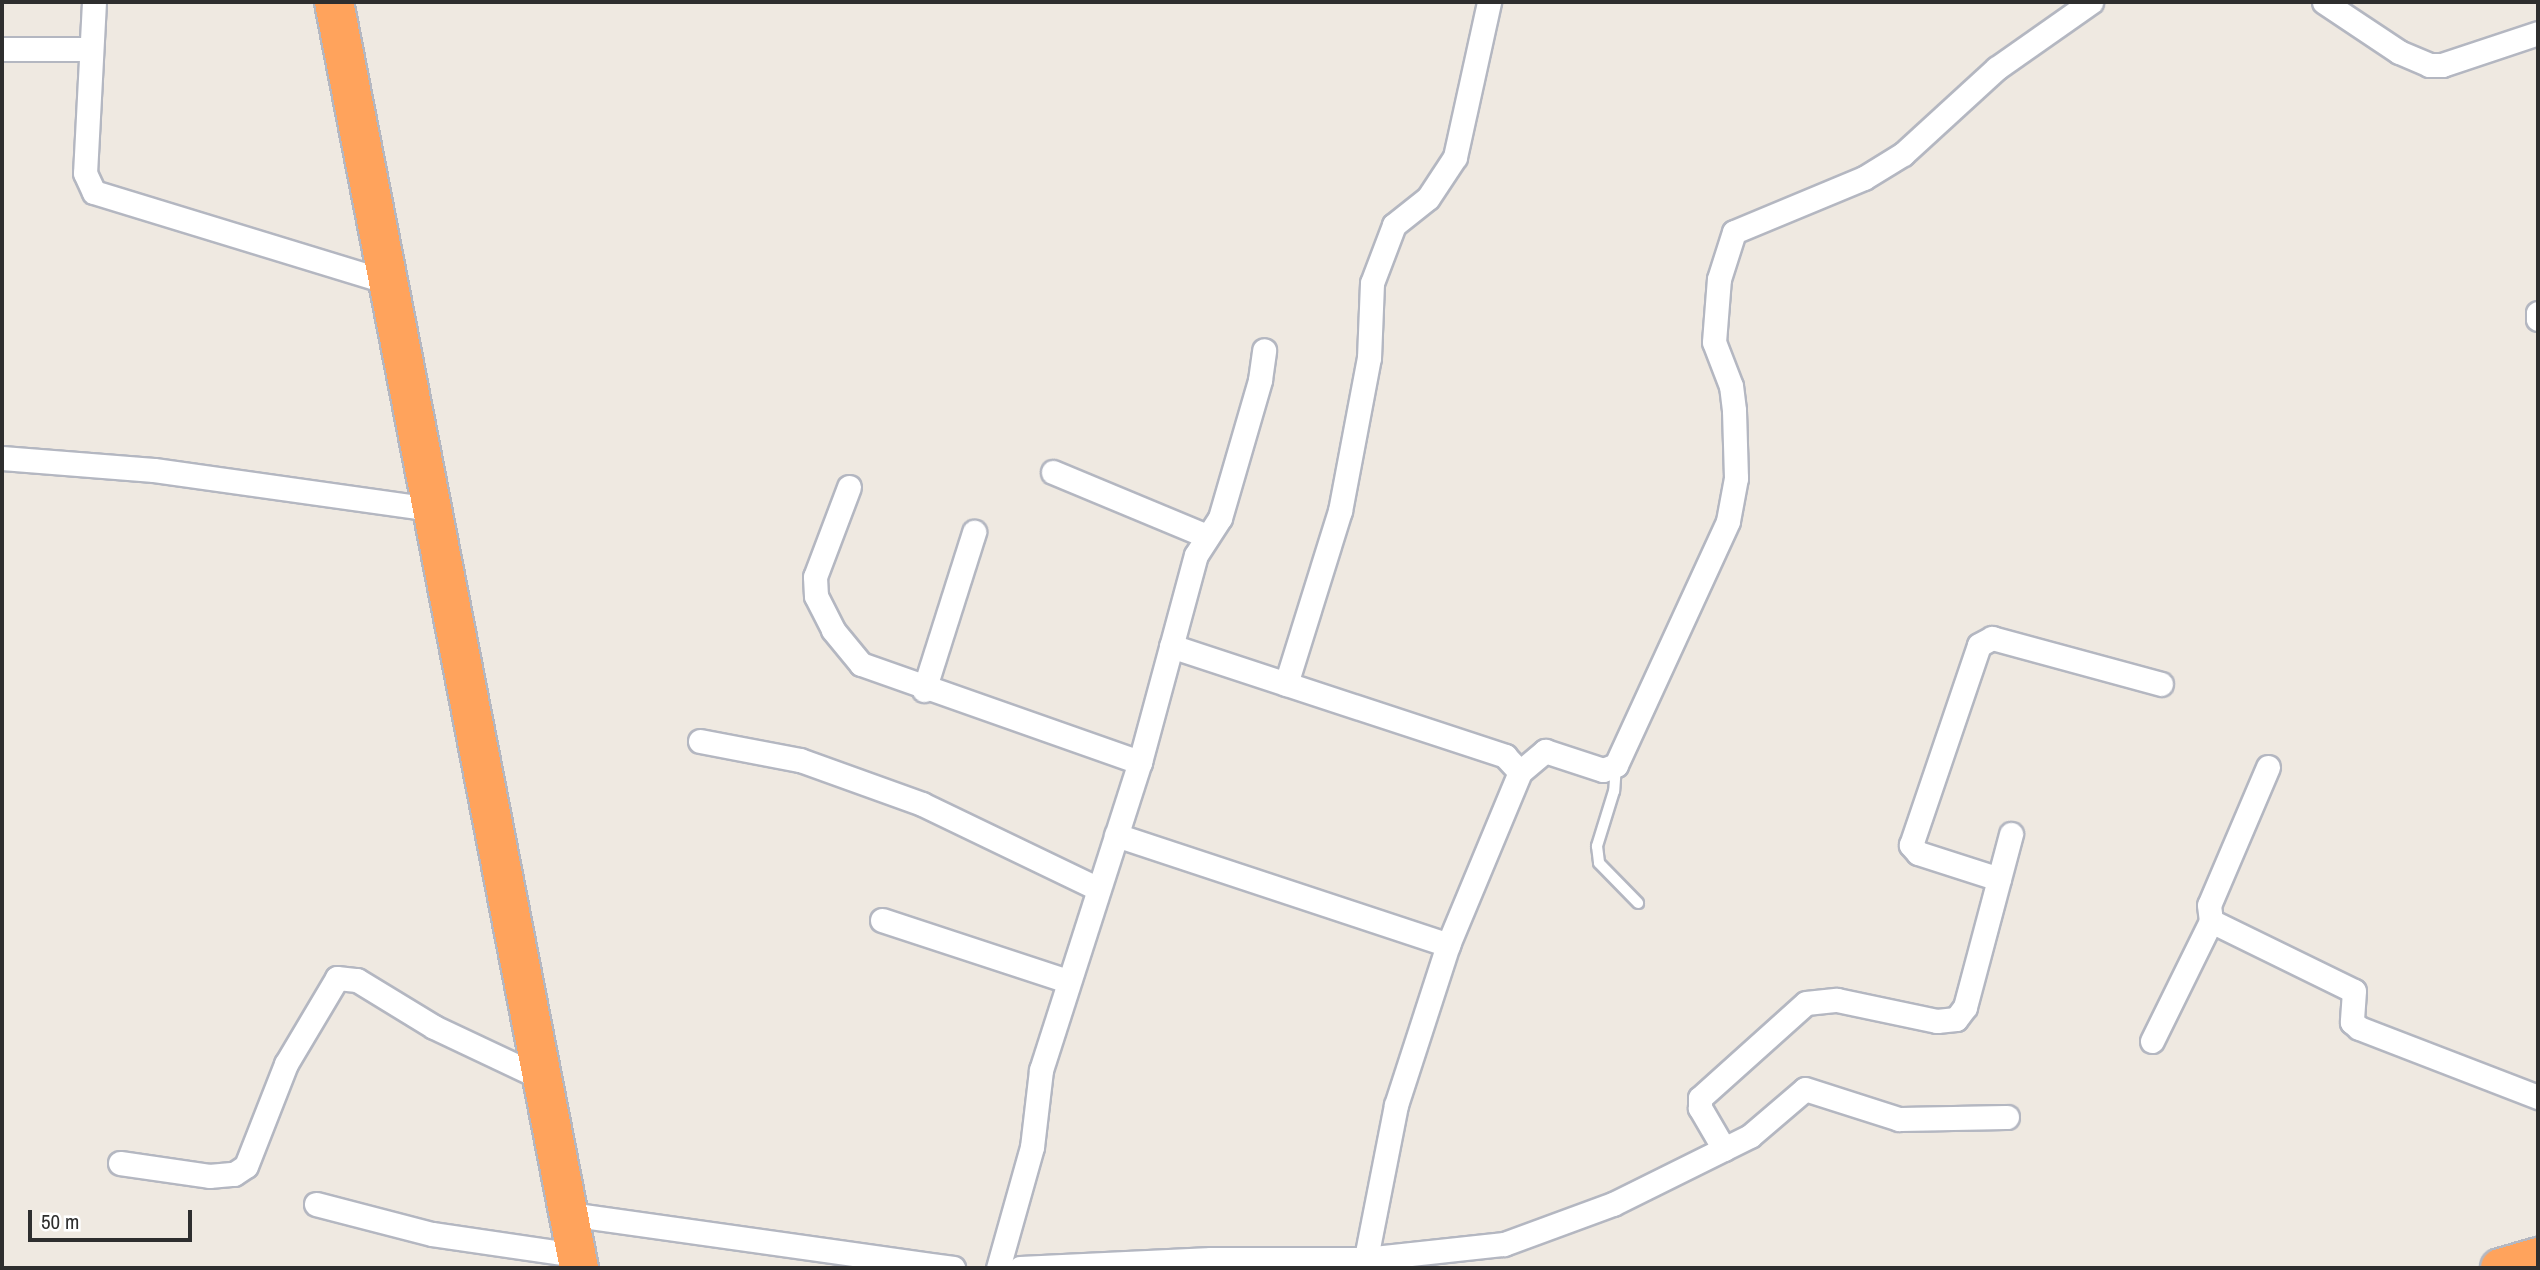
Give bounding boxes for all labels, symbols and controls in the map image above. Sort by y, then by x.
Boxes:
scale bar [32,1196,196,1240]
text: 50 m [41,1207,79,1236]

